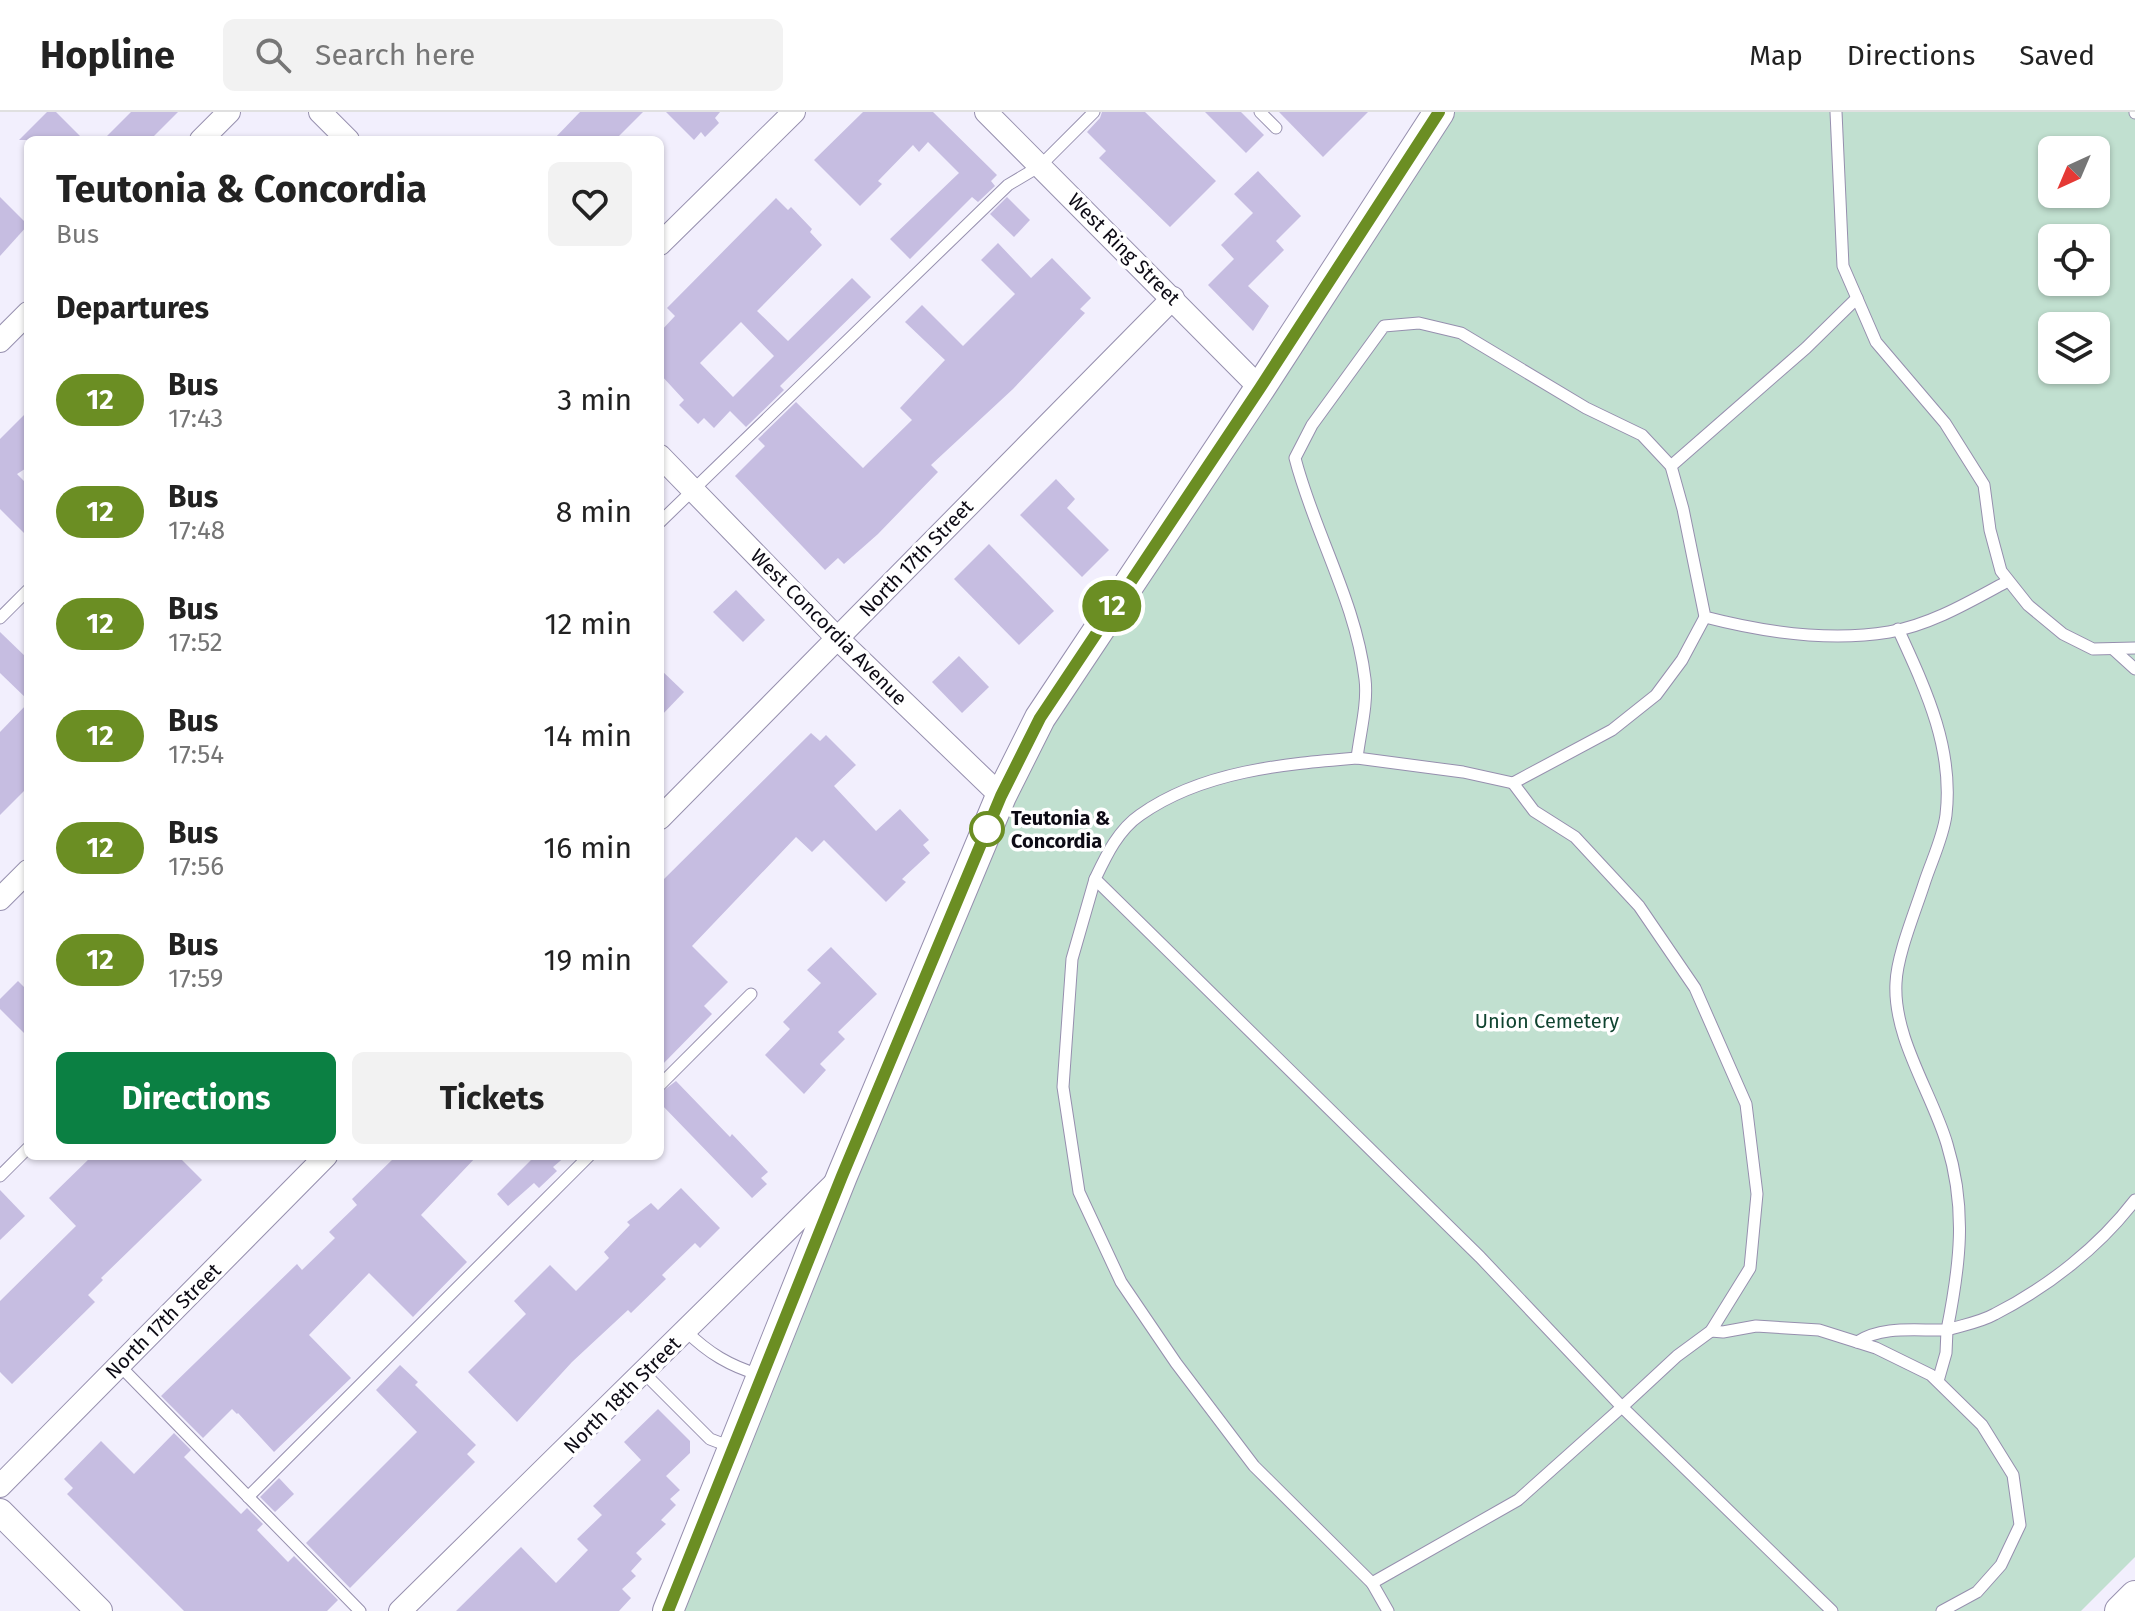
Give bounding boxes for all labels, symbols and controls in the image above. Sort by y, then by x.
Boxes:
search box [223,19,783,91]
text: Hopline [40,32,175,78]
icon: search [251,33,295,77]
text: Search here [315,37,475,73]
text: Map [1749,39,1803,72]
text: Directions [1847,39,1975,72]
text: Saved [2019,39,2095,72]
north arrow [2038,136,2110,208]
map controls [2038,136,2110,384]
button: heart [548,162,632,246]
text: Teutonia & Concordia [56,166,427,212]
street label: West Ring Street [1063,188,1186,311]
text: Bus [56,219,99,250]
button: locate [2038,224,2110,296]
text: Departures [56,290,209,326]
button: layers [2038,312,2110,384]
text: Bus [168,367,218,403]
text: 3 min [557,382,632,418]
text: 12 [86,383,114,416]
text: 17:43 [168,403,223,434]
text: Bus [168,479,218,515]
text: 8 min [556,494,632,530]
street label: North 17th Street [854,494,978,621]
text: 12 [86,495,114,528]
text: 17:48 [168,515,225,546]
street label: West Concordia Avenue [746,544,912,710]
line badge: 12 [1076,580,1148,632]
text: 12 [1098,589,1126,622]
text: Bus [168,591,218,627]
text: 12 min [544,606,632,642]
text: 12 [86,607,114,640]
text: 17:52 [168,627,223,658]
text: Bus [168,703,218,739]
text: 14 min [543,718,632,754]
text: 12 [86,719,114,752]
text: 17:54 [168,739,224,770]
place label: Teutonia & Concordia [1011,806,1110,853]
marker: Teutonia & Concordia [970,812,1004,846]
text: Bus [168,815,218,851]
text: 16 min [543,830,632,866]
text: 12 [86,831,114,864]
text: 17:56 [168,851,224,882]
text: Bus [168,927,218,963]
text: 19 min [544,942,632,978]
text: 12 [86,943,114,976]
text: 17:59 [168,963,223,994]
park label: Union Cemetery [1475,1009,1619,1033]
button: Directions [56,1052,336,1144]
button: Tickets [352,1052,632,1144]
street label: North 17th Street [100,1258,226,1384]
street label: North 18th Street [559,1331,686,1458]

